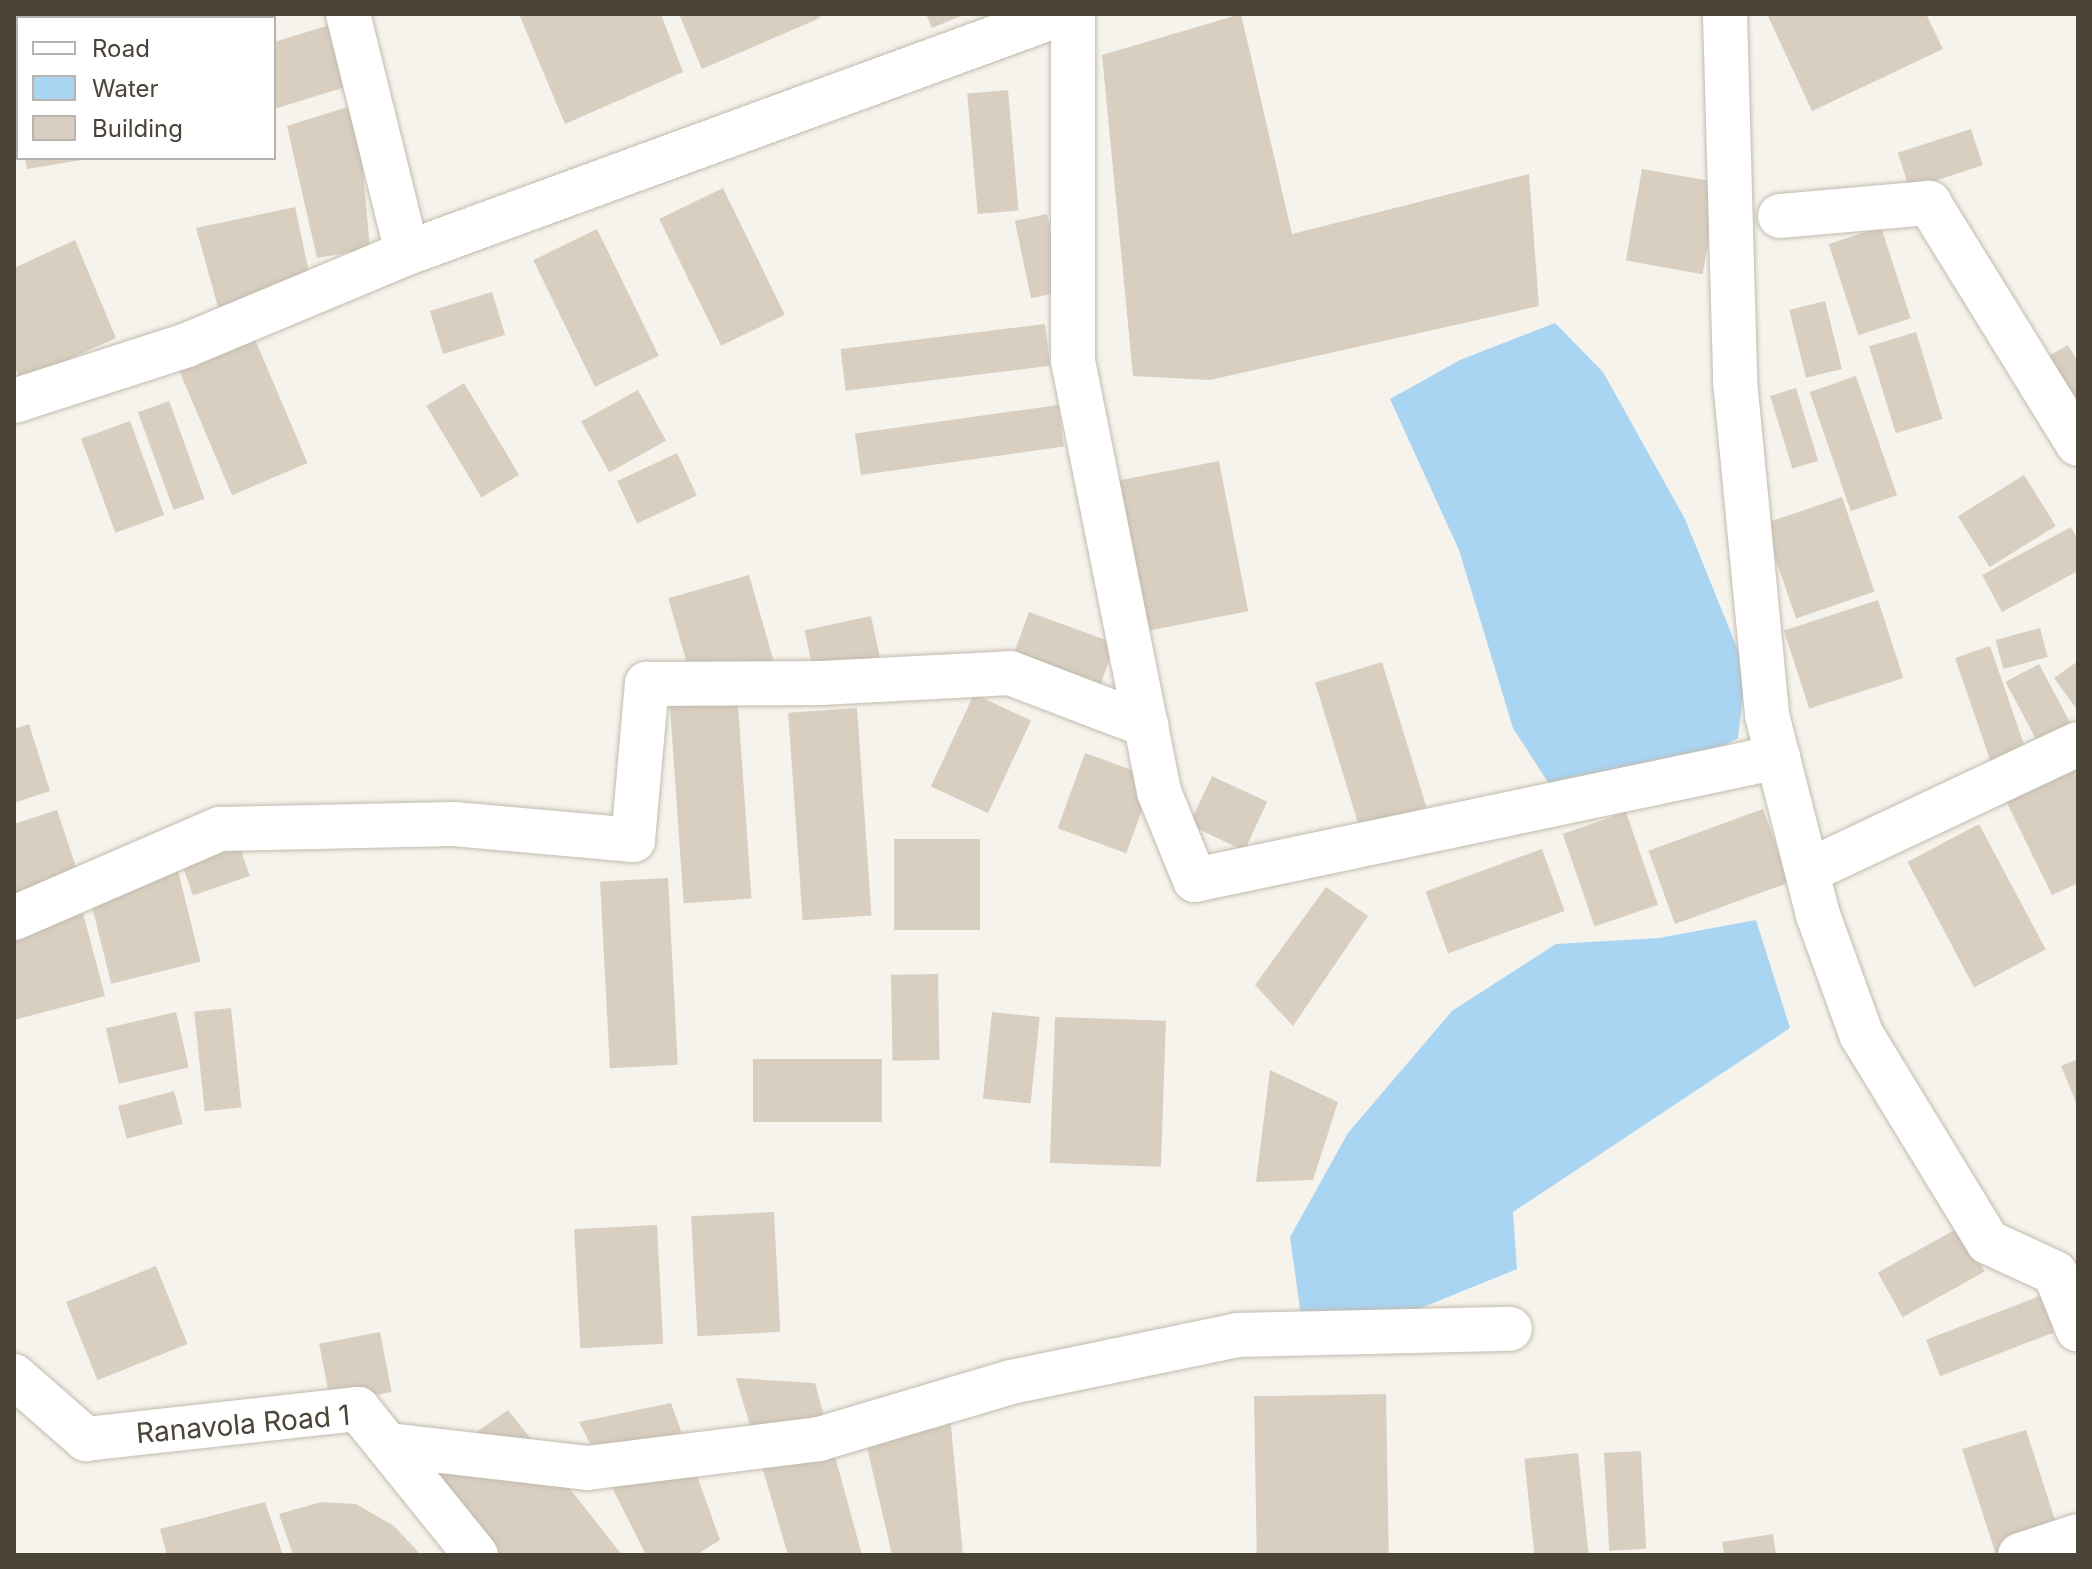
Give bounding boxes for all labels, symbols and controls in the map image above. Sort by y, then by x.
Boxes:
legend [16,16,276,160]
text: Road [92,34,150,63]
text: Water [92,74,159,103]
text: Building [92,114,183,143]
street label: Ranavola Road 1 [135,1398,351,1450]

